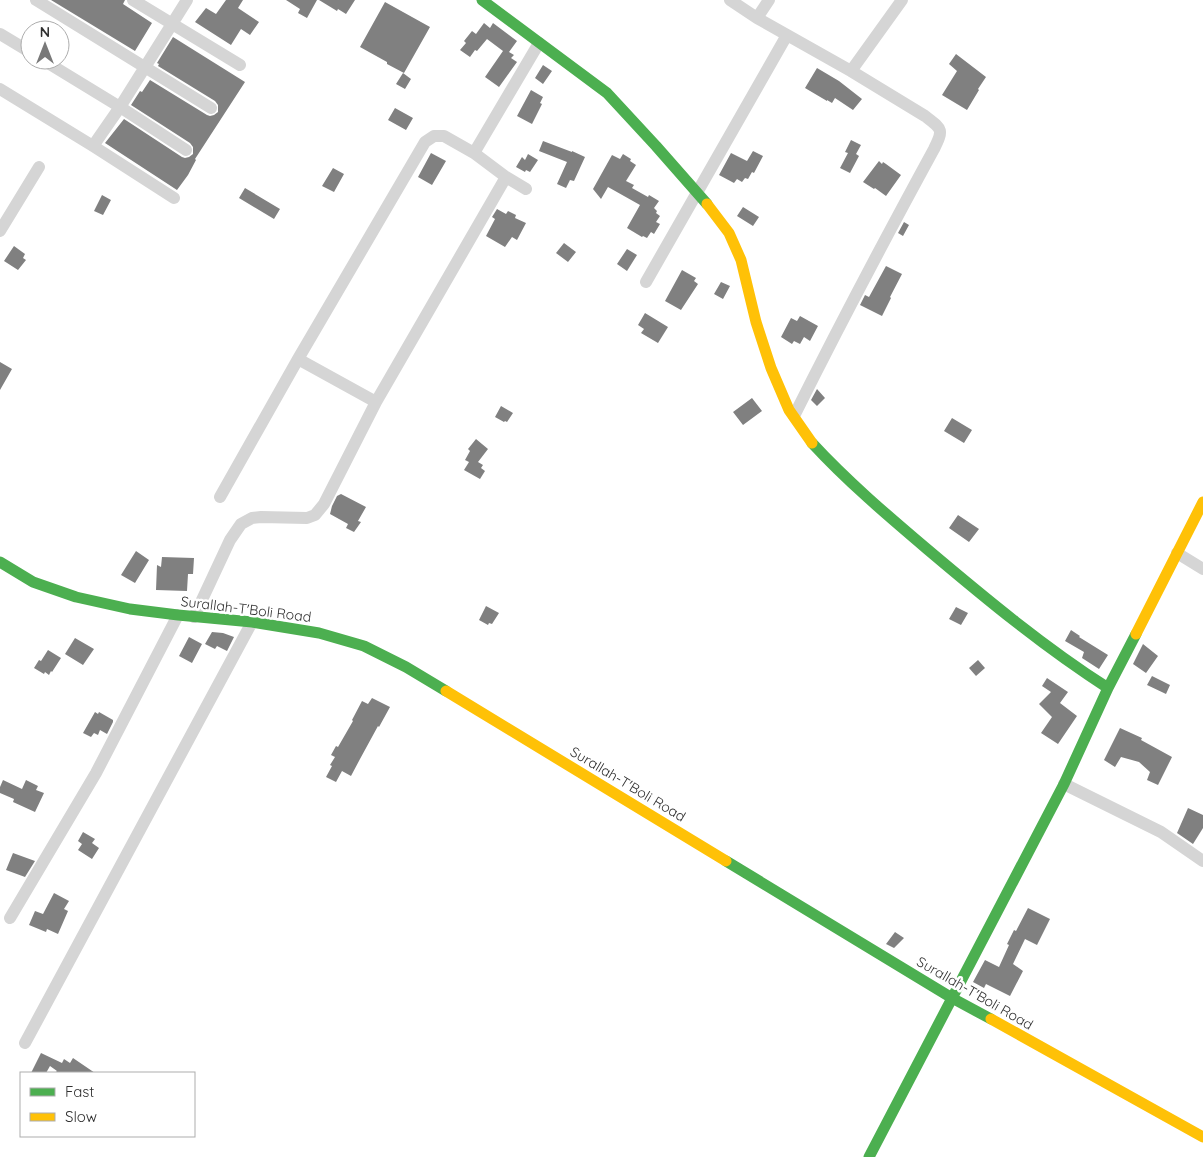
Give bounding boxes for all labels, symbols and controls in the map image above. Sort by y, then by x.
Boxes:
north arrow [20,20,70,70]
text: N [40,23,50,41]
street label: Surallah-T'Boli Road [180,592,312,626]
street label: Surallah-T'Boli Road [567,742,689,826]
street label: Surallah-T'Boli Road [914,952,1036,1034]
legend [20,1072,195,1137]
text: Fast [65,1082,94,1101]
text: Slow [65,1107,97,1126]

